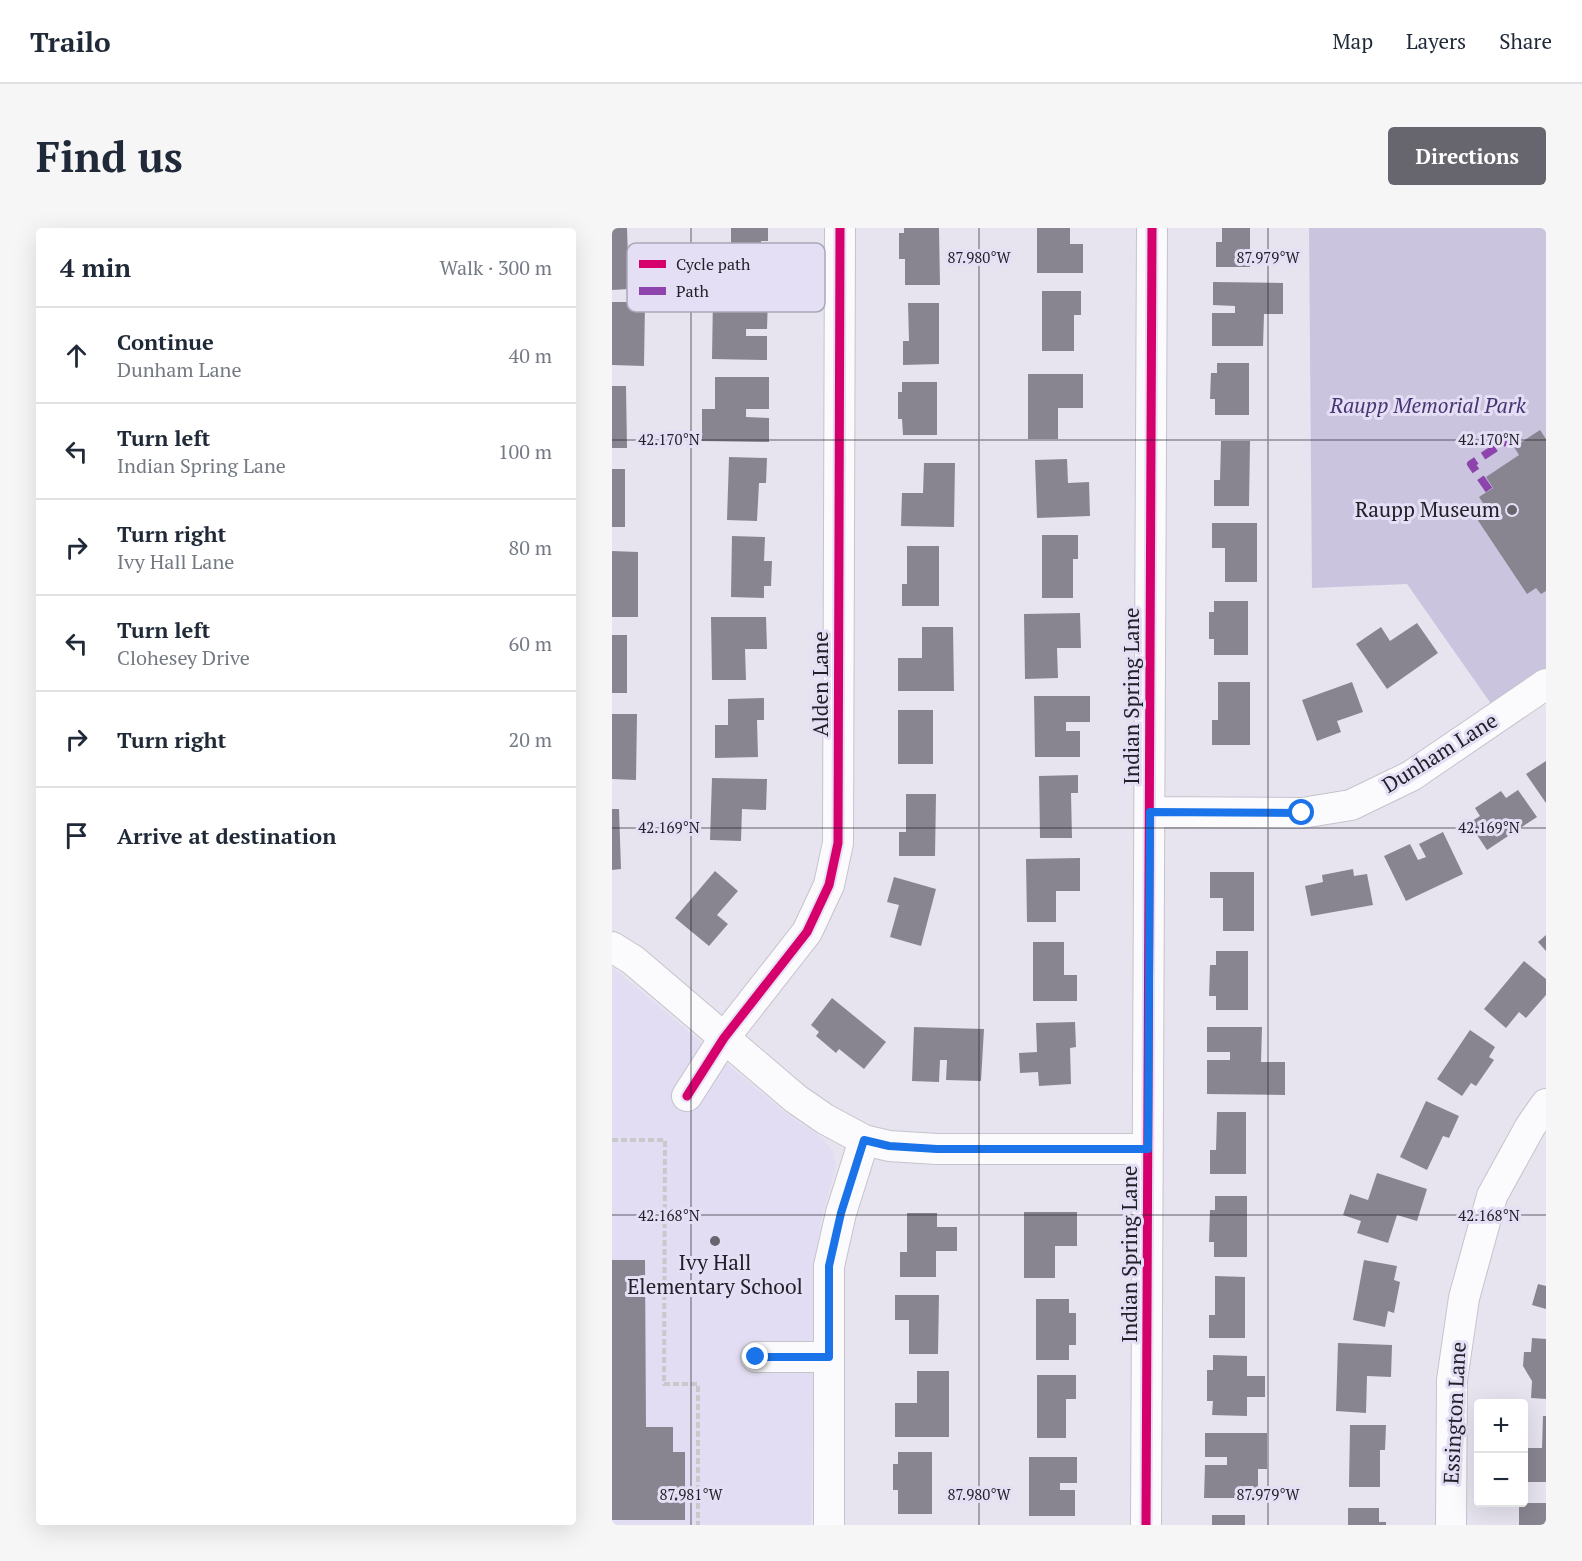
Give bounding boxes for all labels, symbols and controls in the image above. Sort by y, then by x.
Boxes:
text: Trailo [30,23,111,60]
text: Map [1332,27,1373,55]
text: Layers [1406,27,1466,55]
text: Share [1499,27,1552,55]
button: Directions [1388,127,1546,185]
text: Find us [36,128,183,184]
legend [627,243,825,312]
text: 87.980°W [947,247,1012,267]
text: 87.979°W [1236,247,1301,267]
text: 4 min [60,250,131,284]
text: Cycle path [676,253,751,275]
text: Walk · 300 m [440,254,552,281]
text: Path [676,280,710,302]
text: Continue [117,327,214,356]
icon: ahead [60,339,93,372]
text: 40 m [509,342,552,369]
text: Dunham Lane [117,356,242,383]
park label: Raupp Memorial Park [1329,391,1527,419]
text: Turn left [117,423,210,452]
text: 42.170°N [638,429,700,449]
text: 42.170°N [1458,429,1520,449]
icon: left [60,435,93,468]
text: 100 m [498,438,552,465]
text: Indian Spring Lane [117,452,286,479]
place label: Raupp Museum [1355,495,1500,523]
marker: Raupp Museum [1505,503,1519,517]
text: Turn right [117,519,226,548]
icon: right [60,531,93,564]
text: 80 m [509,534,552,561]
text: Ivy Hall Lane [117,548,234,575]
street label: Indian Spring Lane [1117,607,1145,785]
text: Turn left [117,615,210,644]
icon: left [60,627,93,660]
text: 60 m [509,630,552,657]
street label: Alden Lane [806,631,834,737]
text: Clohesey Drive [117,644,250,671]
street label: Dunham Lane [1377,706,1502,799]
icon: right [60,723,93,756]
text: Turn right [117,725,226,754]
text: 20 m [509,726,552,753]
route start [1288,799,1314,825]
text: 42.169°N [638,817,700,837]
text: 42.169°N [1458,817,1520,837]
icon: arrive [60,819,93,852]
text: Arrive at destination [117,821,336,850]
street label: Indian Spring Lane [1115,1165,1143,1343]
text: 42.168°N [638,1205,700,1225]
text: 42.168°N [1458,1205,1520,1225]
marker: Ivy Hall Elementary School [708,1234,722,1248]
place label: Ivy Hall Elementary School [627,1248,803,1300]
street label: Essington Lane [1436,1341,1472,1485]
route end [742,1343,768,1369]
map controls [1474,1399,1528,1507]
button: + [1474,1399,1528,1453]
button: − [1474,1453,1528,1507]
text: 87.981°W [659,1484,724,1504]
text: 87.980°W [947,1484,1012,1504]
text: 87.979°W [1236,1484,1301,1504]

